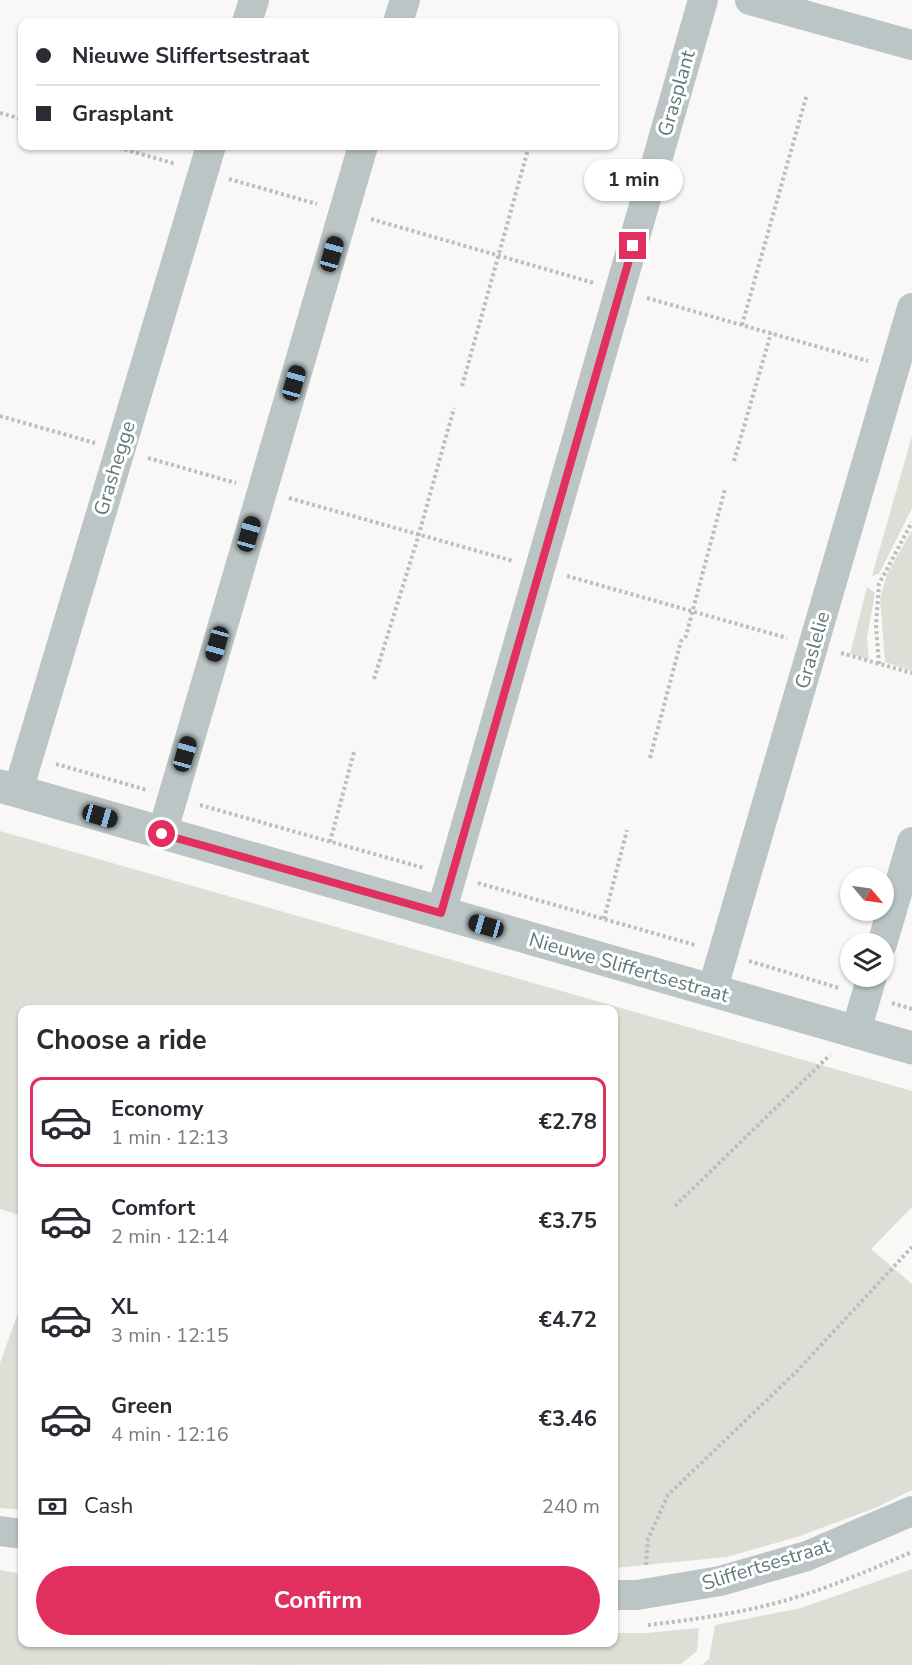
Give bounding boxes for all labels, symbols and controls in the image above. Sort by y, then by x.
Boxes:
text: Nieuwe Sliffertsestraat [72,41,309,71]
street label: Grasplant [651,46,702,139]
text: Grasplant [72,99,173,129]
callout: 1 min [584,159,682,201]
text: 1 min [608,166,659,193]
route end [619,232,646,259]
car [318,234,346,274]
car [280,363,308,403]
street label: Grashegge [87,417,142,519]
car [235,514,263,554]
street label: Graslelie [789,608,836,692]
car [203,624,231,664]
car [171,734,199,774]
car [80,802,120,830]
route start [148,820,175,847]
north arrow [840,867,894,921]
map controls [840,867,894,987]
car [466,912,506,940]
street label: Nieuwe Sliffertsestraat [526,926,733,1009]
button: layers [840,933,894,987]
text: Choose a ride [36,1022,207,1059]
text: Economy [111,1094,203,1124]
icon: car [39,1095,93,1149]
text: €2.78 [539,1107,597,1137]
text: 1 min · 12:13 [111,1124,229,1151]
text: Comfort [111,1193,195,1223]
icon: car [39,1194,93,1248]
text: €3.75 [539,1206,597,1236]
text: 2 min · 12:14 [111,1223,229,1250]
text: XL [111,1292,138,1322]
icon: car [39,1293,93,1347]
text: €4.72 [539,1305,597,1335]
text: 3 min · 12:15 [111,1322,229,1349]
text: Green [111,1391,172,1421]
icon: car [39,1392,93,1446]
text: €3.46 [539,1404,597,1434]
text: 4 min · 12:16 [111,1421,229,1448]
icon: cash [36,1490,69,1523]
text: Cash [84,1491,133,1521]
text: 240 m [542,1493,600,1520]
street label: Sliffertsestraat [699,1532,835,1597]
button: Confirm [36,1566,600,1635]

